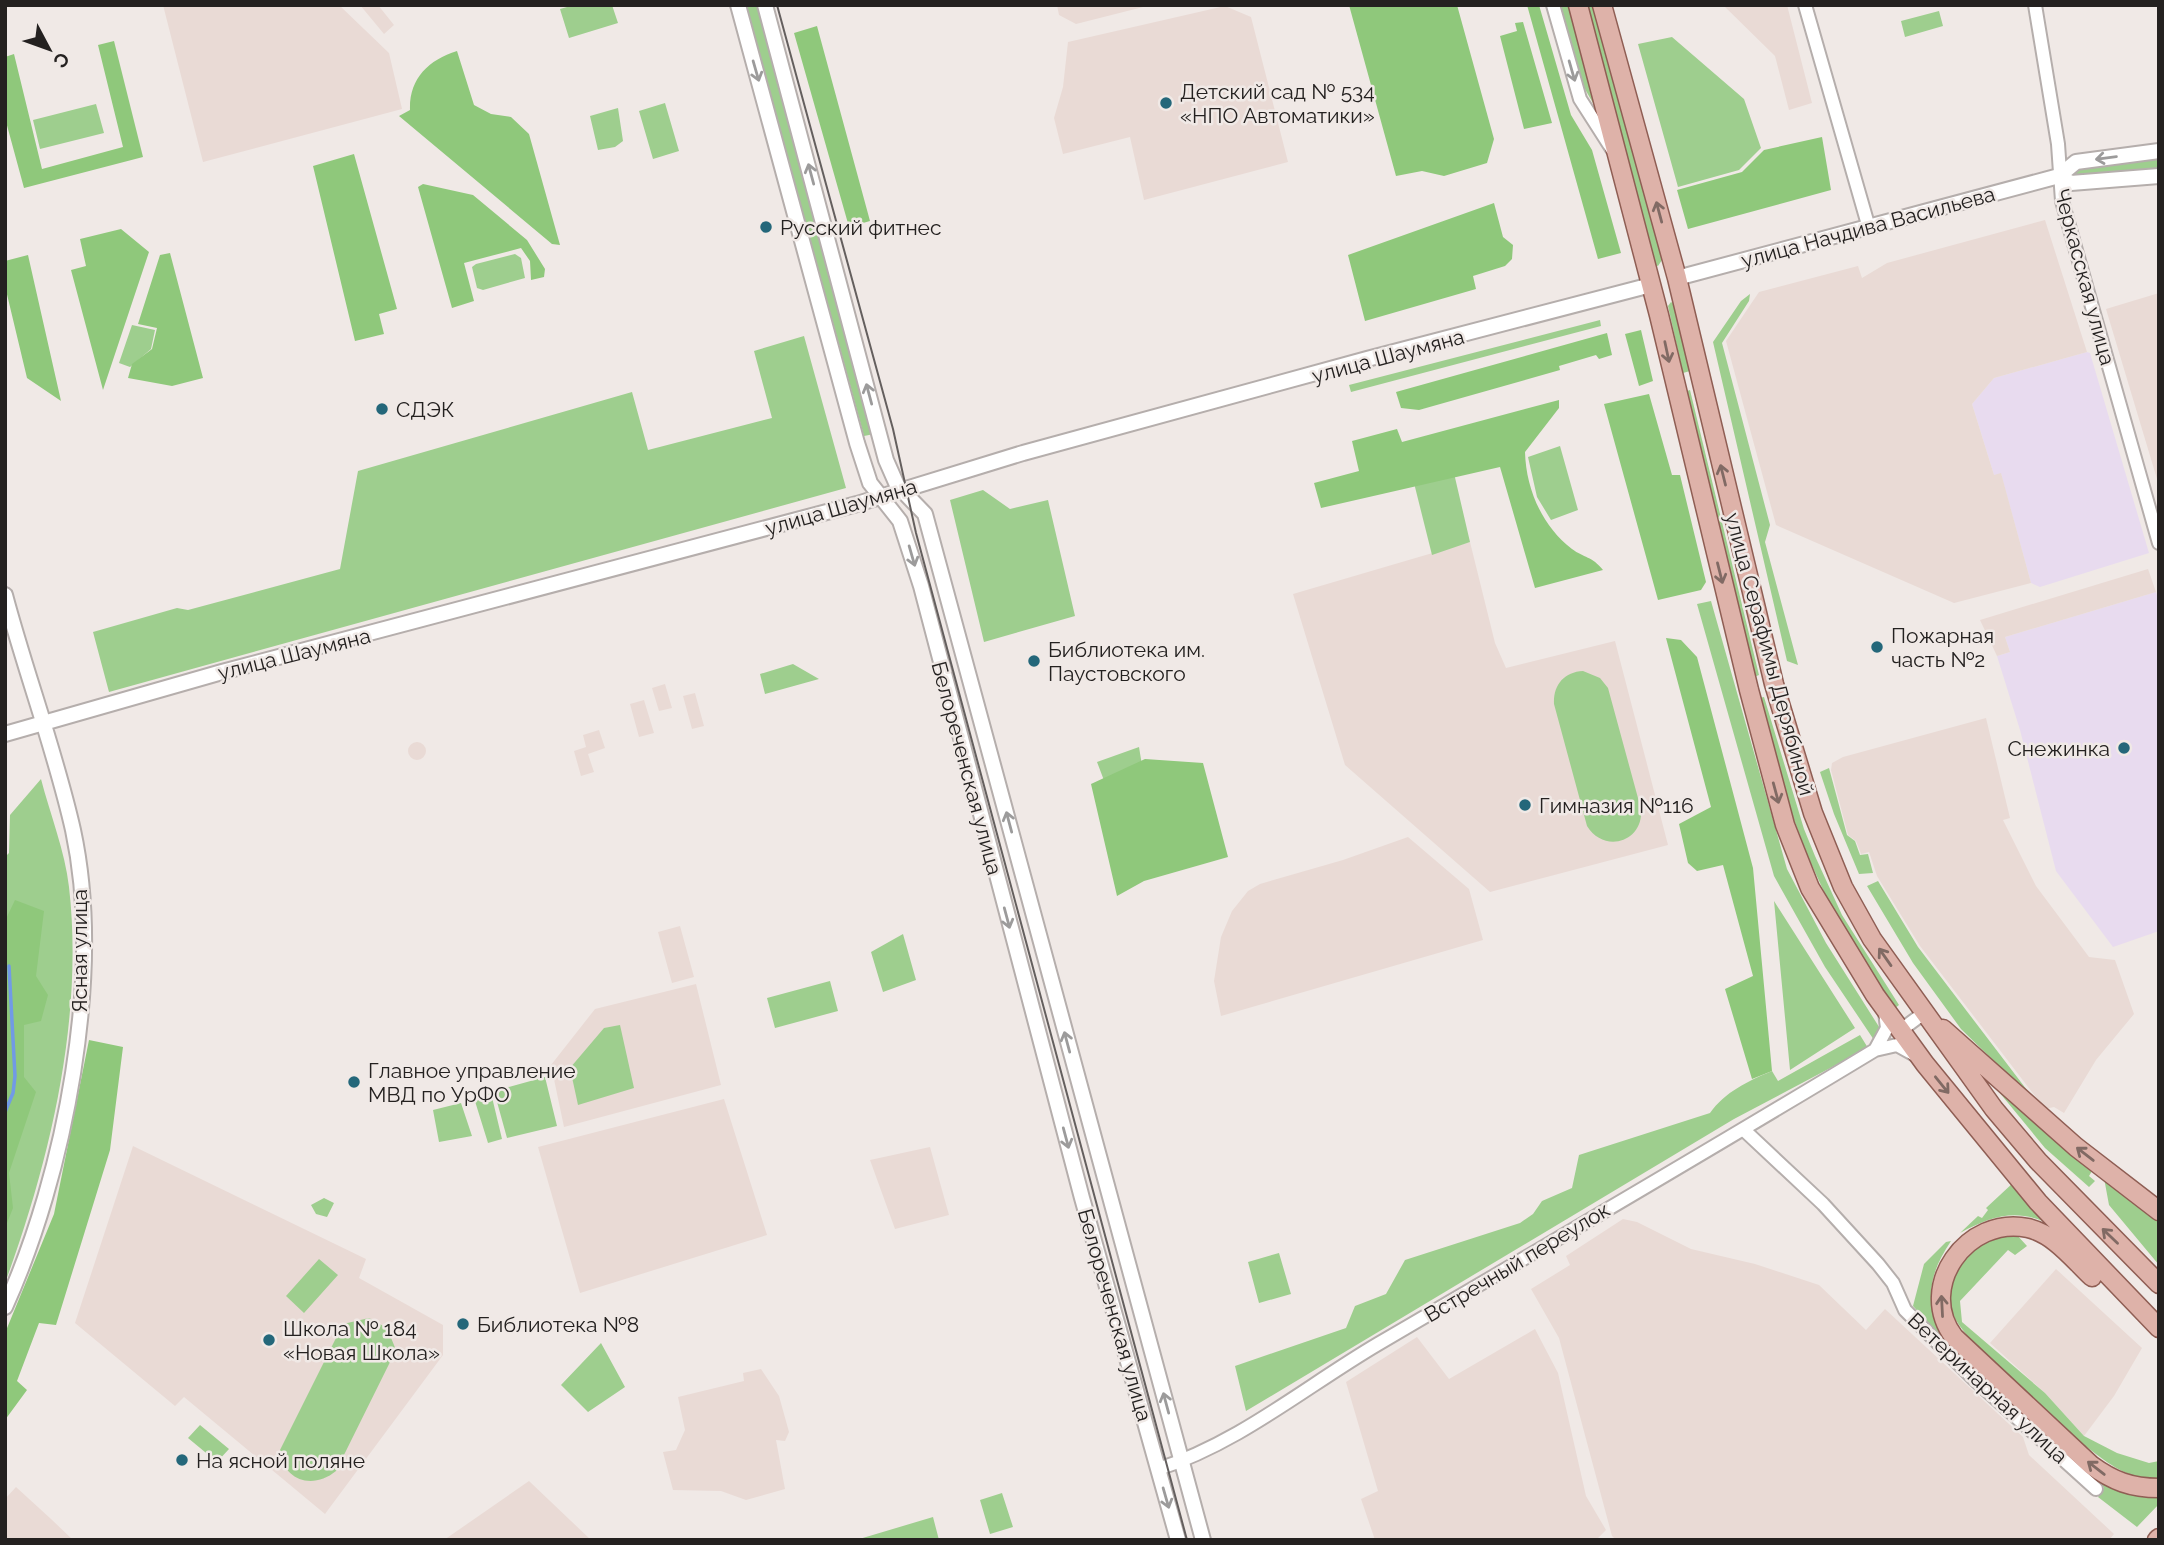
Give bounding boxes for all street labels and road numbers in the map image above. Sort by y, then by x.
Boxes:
street label: улица Начдива Васильева [1738,181,1998,273]
street label: Черкасская улица [2049,186,2121,368]
street label: улица Шаумяна [1309,324,1467,388]
street label: улица Шаумяна [762,473,920,541]
street label: улица Серафимы Дерябиной [1720,510,1820,798]
street label: улица Шаумяна [215,623,373,685]
street label: Белореченская улица [926,658,1008,878]
street label: Ясная улица [67,889,92,1013]
street label: Встречный переулок [1420,1197,1614,1327]
street label: Белореченская улица [1073,1206,1157,1424]
street label: Ветеринарная улица [1903,1307,2073,1469]

